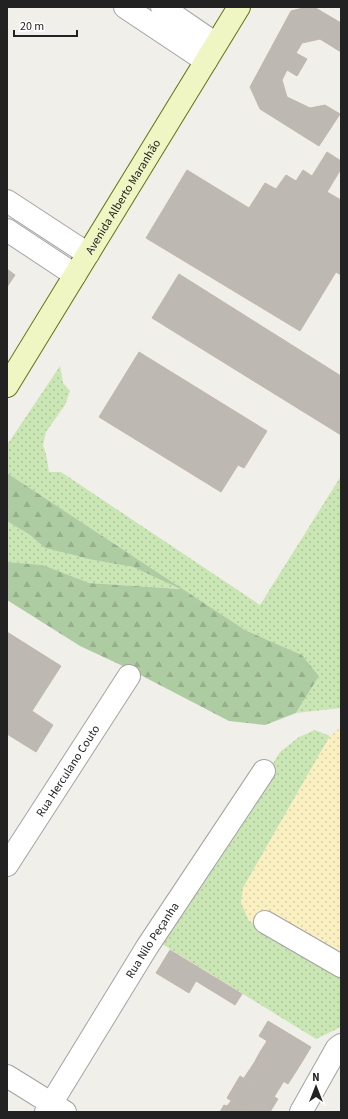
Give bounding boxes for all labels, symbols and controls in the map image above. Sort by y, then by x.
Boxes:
scale bar [14,12,77,38]
text: 20 m [20,18,44,35]
street label: Avenida Alberto Maranhão [81,136,165,257]
street label: Rua Herculano Couto [32,722,104,820]
street label: Rua Nilo Peçanha [121,899,183,982]
north arrow [296,1067,336,1107]
text: N [312,1070,320,1085]

